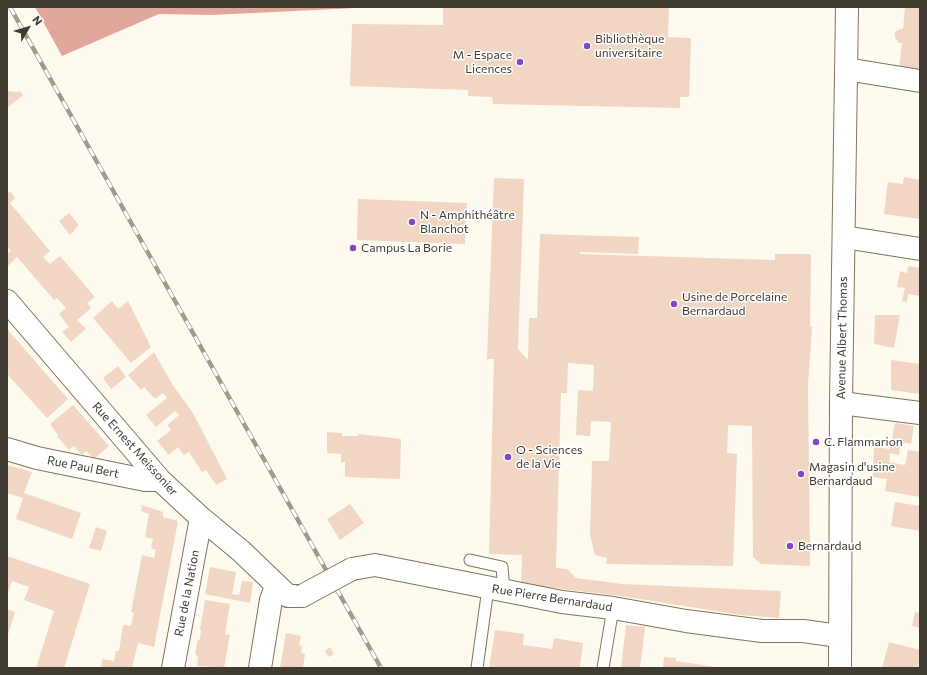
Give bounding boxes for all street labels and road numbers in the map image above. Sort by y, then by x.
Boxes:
street label: Avenue Albert Thomas [834,276,850,400]
street label: Rue Ernest Meissonier [89,399,181,499]
street label: Rue Paul Bert [46,453,120,481]
street label: Rue de la Nation [172,549,202,637]
street label: Rue Pierre Bernardaud [491,581,613,615]

